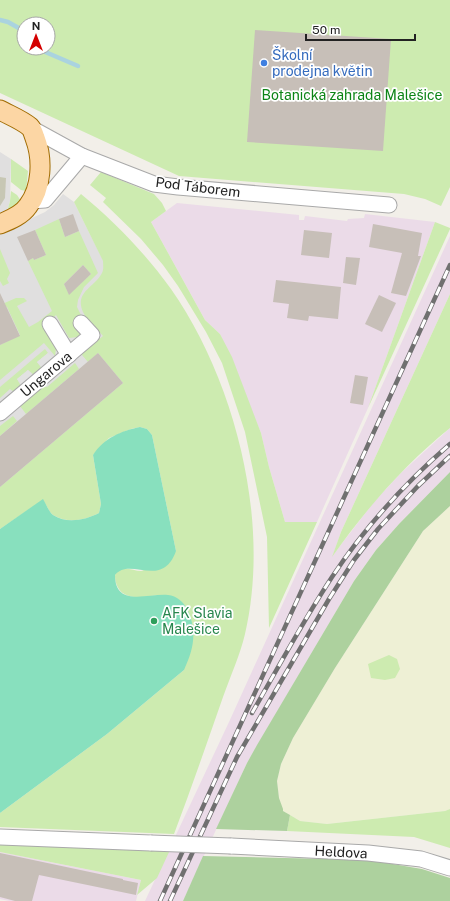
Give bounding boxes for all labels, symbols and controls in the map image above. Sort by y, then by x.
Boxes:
north arrow [16,16,56,56]
scale bar [306,16,415,42]
text: N [32,20,40,32]
text: 50 m [312,23,340,37]
place label: Školní prodejna květin [272,46,372,79]
marker: Školní prodejna květin [259,58,269,68]
park label: Botanická zahrada Malešice [261,87,443,103]
street label: Pod Táborem [155,174,241,200]
street label: Ungarova [17,348,75,400]
place label: AFK Slavia Malešice [162,605,233,637]
marker: AFK Slavia Malešice [149,616,159,626]
street label: Heldova [314,843,368,861]

